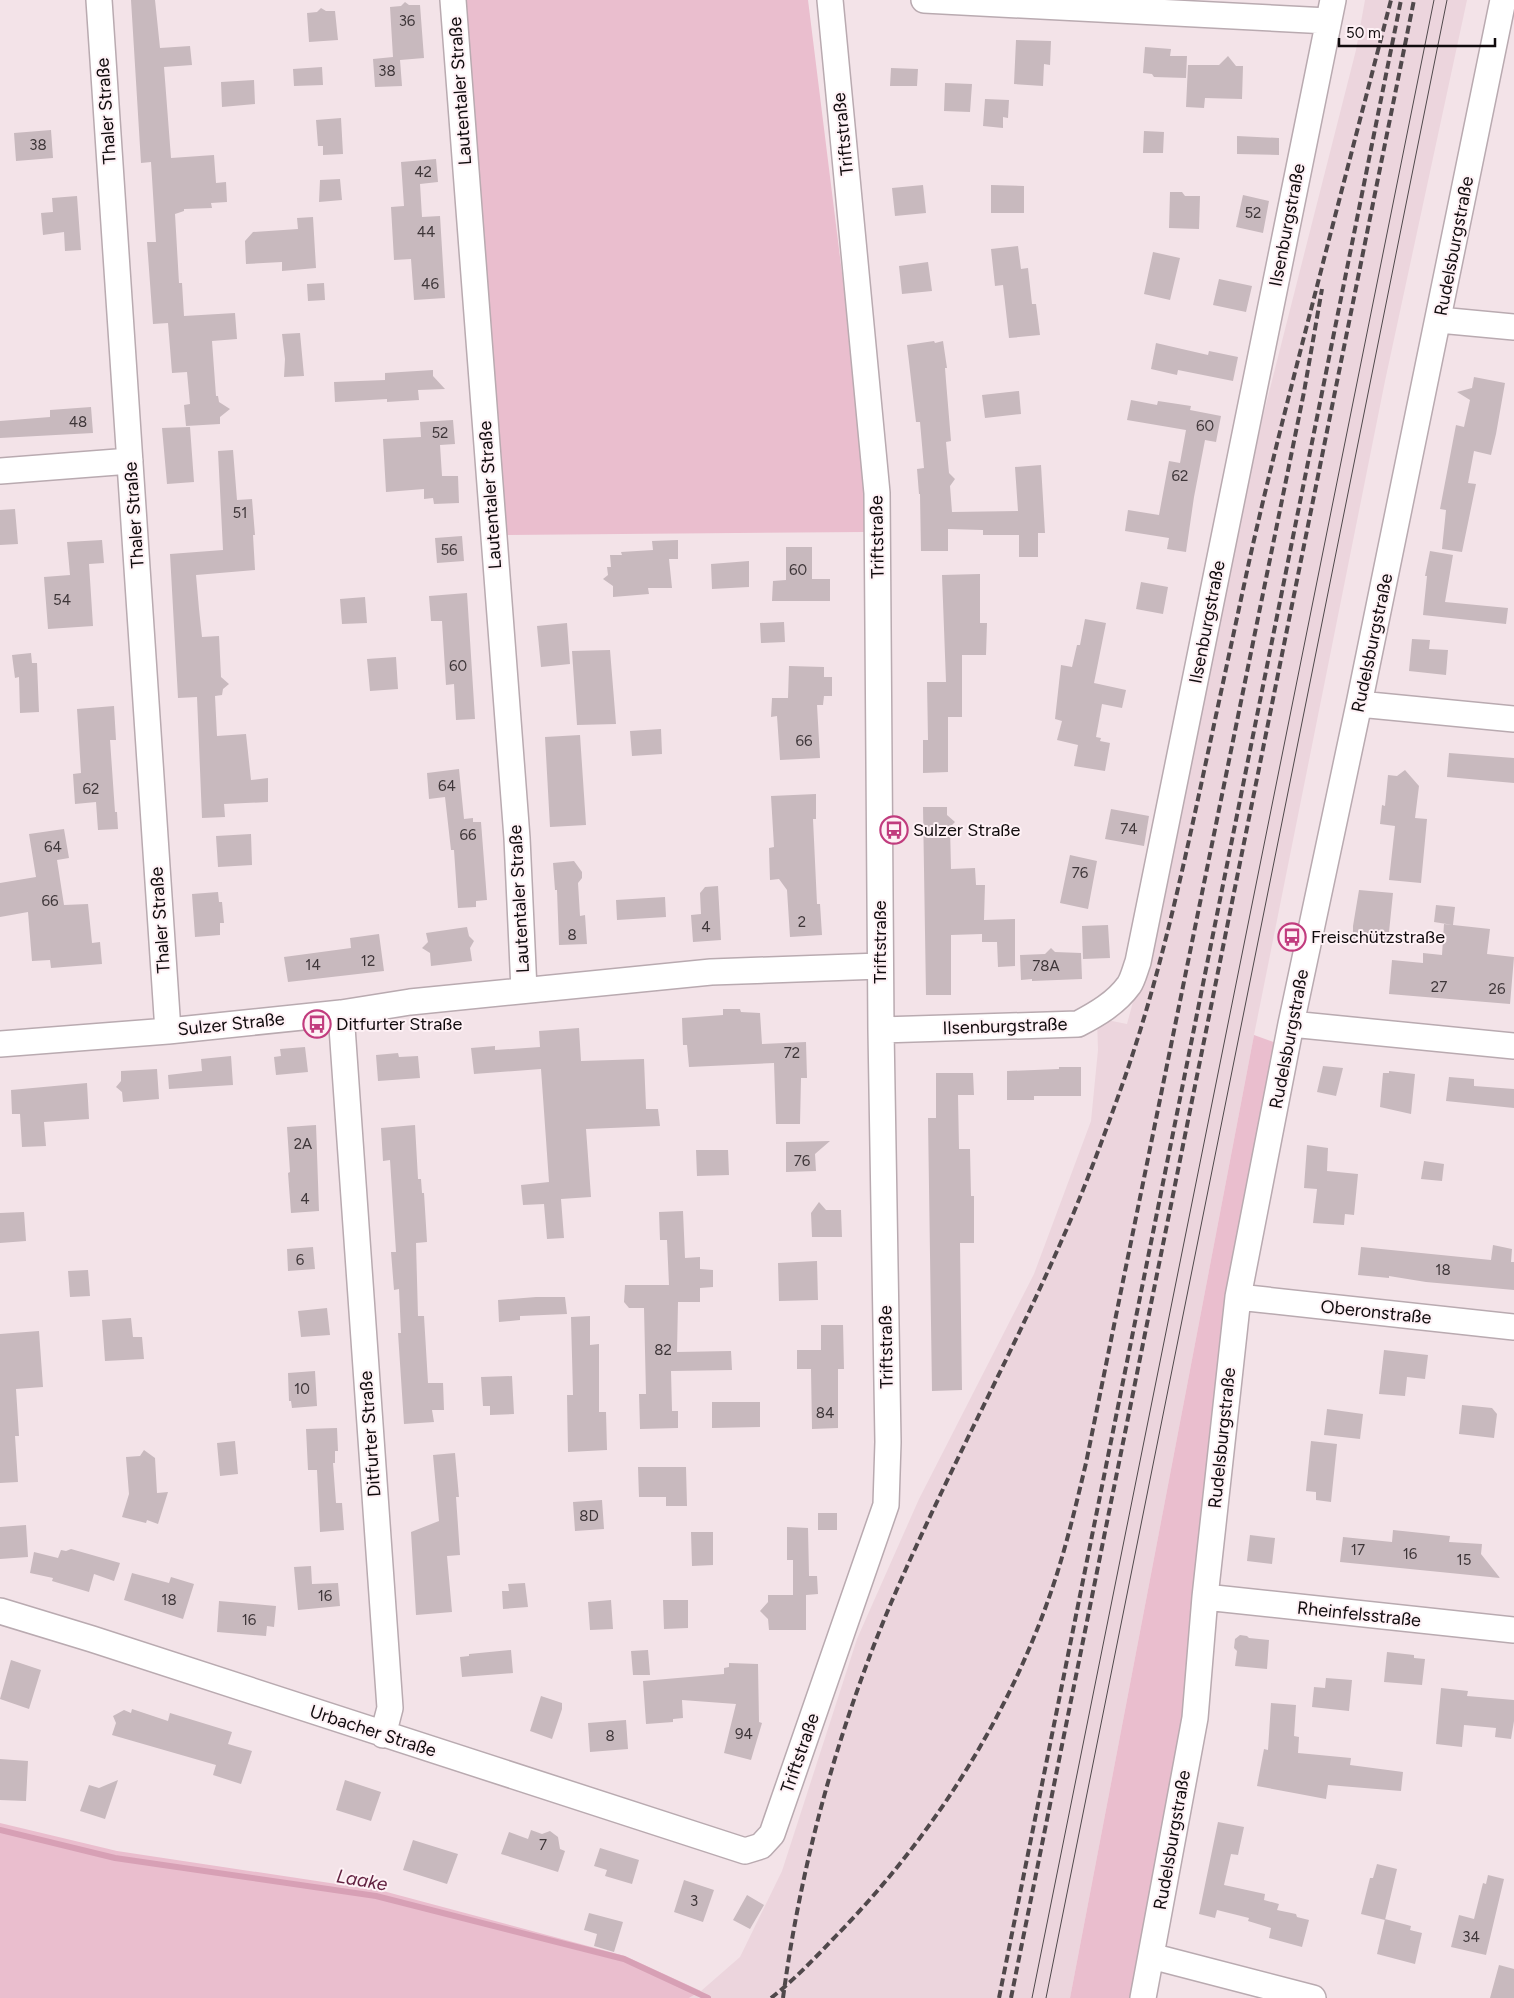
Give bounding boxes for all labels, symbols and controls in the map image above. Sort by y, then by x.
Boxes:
house number: 36 [399,12,416,30]
scale bar [1339,15,1495,47]
street label: Lautentaler Straße [444,16,476,166]
text: 50 m [1346,24,1381,42]
street label: Thaler Straße [91,57,121,165]
house number: 38 [378,62,396,80]
street label: Triftstraße [828,91,858,177]
house number: 38 [29,136,47,154]
street label: Ilsenburgstraße [1264,161,1310,288]
house number: 42 [414,163,432,181]
street label: Rudelsburgstraße [1430,174,1478,318]
house number: 52 [1244,204,1262,222]
house number: 44 [417,223,435,241]
house number: 46 [421,275,439,293]
house number: 48 [69,413,87,431]
house number: 60 [1196,417,1214,435]
street label: Lautentaler Straße [474,420,506,570]
house number: 52 [431,424,449,442]
street label: Thaler Straße [119,461,149,569]
house number: 62 [1172,467,1188,485]
street label: Triftstraße [865,495,889,579]
house number: 51 [233,504,247,522]
house number: 56 [440,541,458,559]
street label: Ilsenburgstraße [1184,558,1230,685]
house number: 60 [789,561,807,579]
street label: Rudelsburgstraße [1347,571,1398,715]
house number: 54 [53,591,71,609]
house number: 60 [449,657,467,675]
house number: 66 [796,732,813,750]
house number: 64 [438,777,456,795]
house number: 62 [83,780,99,798]
bus stop icon: Sulzer Straße [879,815,909,845]
place label: Sulzer Straße [913,819,1021,841]
house number: 74 [1120,820,1138,838]
street label: Lautentaler Straße [504,824,534,974]
house number: 66 [460,826,477,844]
house number: 64 [44,838,62,856]
house number: 76 [1072,864,1089,882]
street label: Thaler Straße [145,866,175,974]
house number: 66 [42,892,59,910]
street label: Triftstraße [869,900,891,984]
house number: 2 [798,913,806,931]
house number: 4 [701,918,711,936]
bus stop icon: Freischützstraße [1277,922,1307,952]
house number: 8 [567,926,577,944]
place label: Freischützstraße [1311,926,1445,948]
house number: 12 [361,952,375,970]
house number: 14 [305,956,321,974]
house number: 78A [1032,957,1060,975]
street label: Rudelsburgstraße [1265,967,1313,1111]
house number: 27 [1431,978,1447,996]
house number: 26 [1489,980,1506,998]
street label: Sulzer Straße [176,1007,286,1041]
bus stop icon: Ditfurter Straße [302,1009,332,1039]
place label: Ditfurter Straße [336,1013,463,1035]
street label: Ilsenburgstraße [942,1013,1068,1039]
house number: 72 [784,1044,800,1062]
house number: 2A [294,1135,312,1153]
house number: 76 [794,1152,811,1170]
house number: 4 [300,1190,310,1208]
house number: 6 [296,1251,305,1269]
house number: 18 [1435,1261,1451,1279]
street label: Oberonstraße [1319,1295,1433,1329]
street label: Triftstraße [874,1305,898,1389]
house number: 82 [654,1341,672,1359]
street label: Rudelsburgstraße [1204,1366,1240,1510]
street label: Ditfurter Straße [355,1370,385,1498]
house number: 10 [294,1380,310,1398]
house number: 84 [816,1404,834,1422]
house number: 8D [579,1507,599,1525]
house number: 17 [1351,1541,1365,1559]
house number: 16 [1403,1545,1418,1563]
house number: 15 [1457,1551,1471,1569]
house number: 16 [318,1587,333,1605]
house number: 18 [161,1591,177,1609]
street label: Rheinfelsstraße [1296,1597,1422,1631]
house number: 16 [242,1611,257,1629]
street label: Urbacher Straße [307,1700,439,1762]
street label: Triftstraße [776,1710,824,1796]
house number: 94 [735,1725,753,1743]
house number: 8 [605,1727,615,1745]
street label: Rudelsburgstraße [1149,1768,1195,1912]
house number: 7 [539,1836,547,1854]
water label: Laake [335,1864,390,1896]
house number: 3 [690,1892,698,1910]
house number: 34 [1462,1928,1480,1946]

